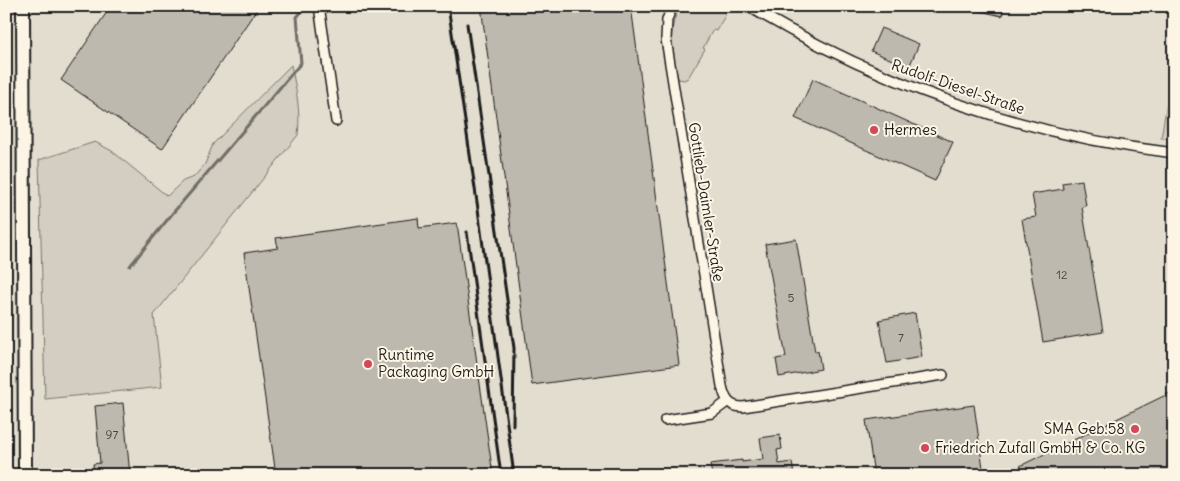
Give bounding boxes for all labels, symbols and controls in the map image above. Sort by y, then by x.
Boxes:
street label: Rudolf-Diesel-Straße [889,55,1027,118]
place label: Hermes [884,120,937,139]
street label: Gottlieb-Daimler-Straße [685,121,728,283]
marker: Hermes [868,124,880,136]
house number: 12 [1056,267,1068,282]
house number: 5 [788,290,795,305]
house number: 7 [898,330,904,345]
place label: Runtime Packaging GmbH [378,345,494,381]
marker: Runtime Packaging GmbH [362,358,374,370]
place label: SMA Geb.58 [1044,419,1125,438]
marker: SMA Geb.58 [1129,423,1141,435]
house number: 97 [106,427,119,442]
place label: Friedrich Zufall GmbH & Co. KG [935,438,1145,457]
marker: Friedrich Zufall GmbH & Co. KG [919,442,931,454]

